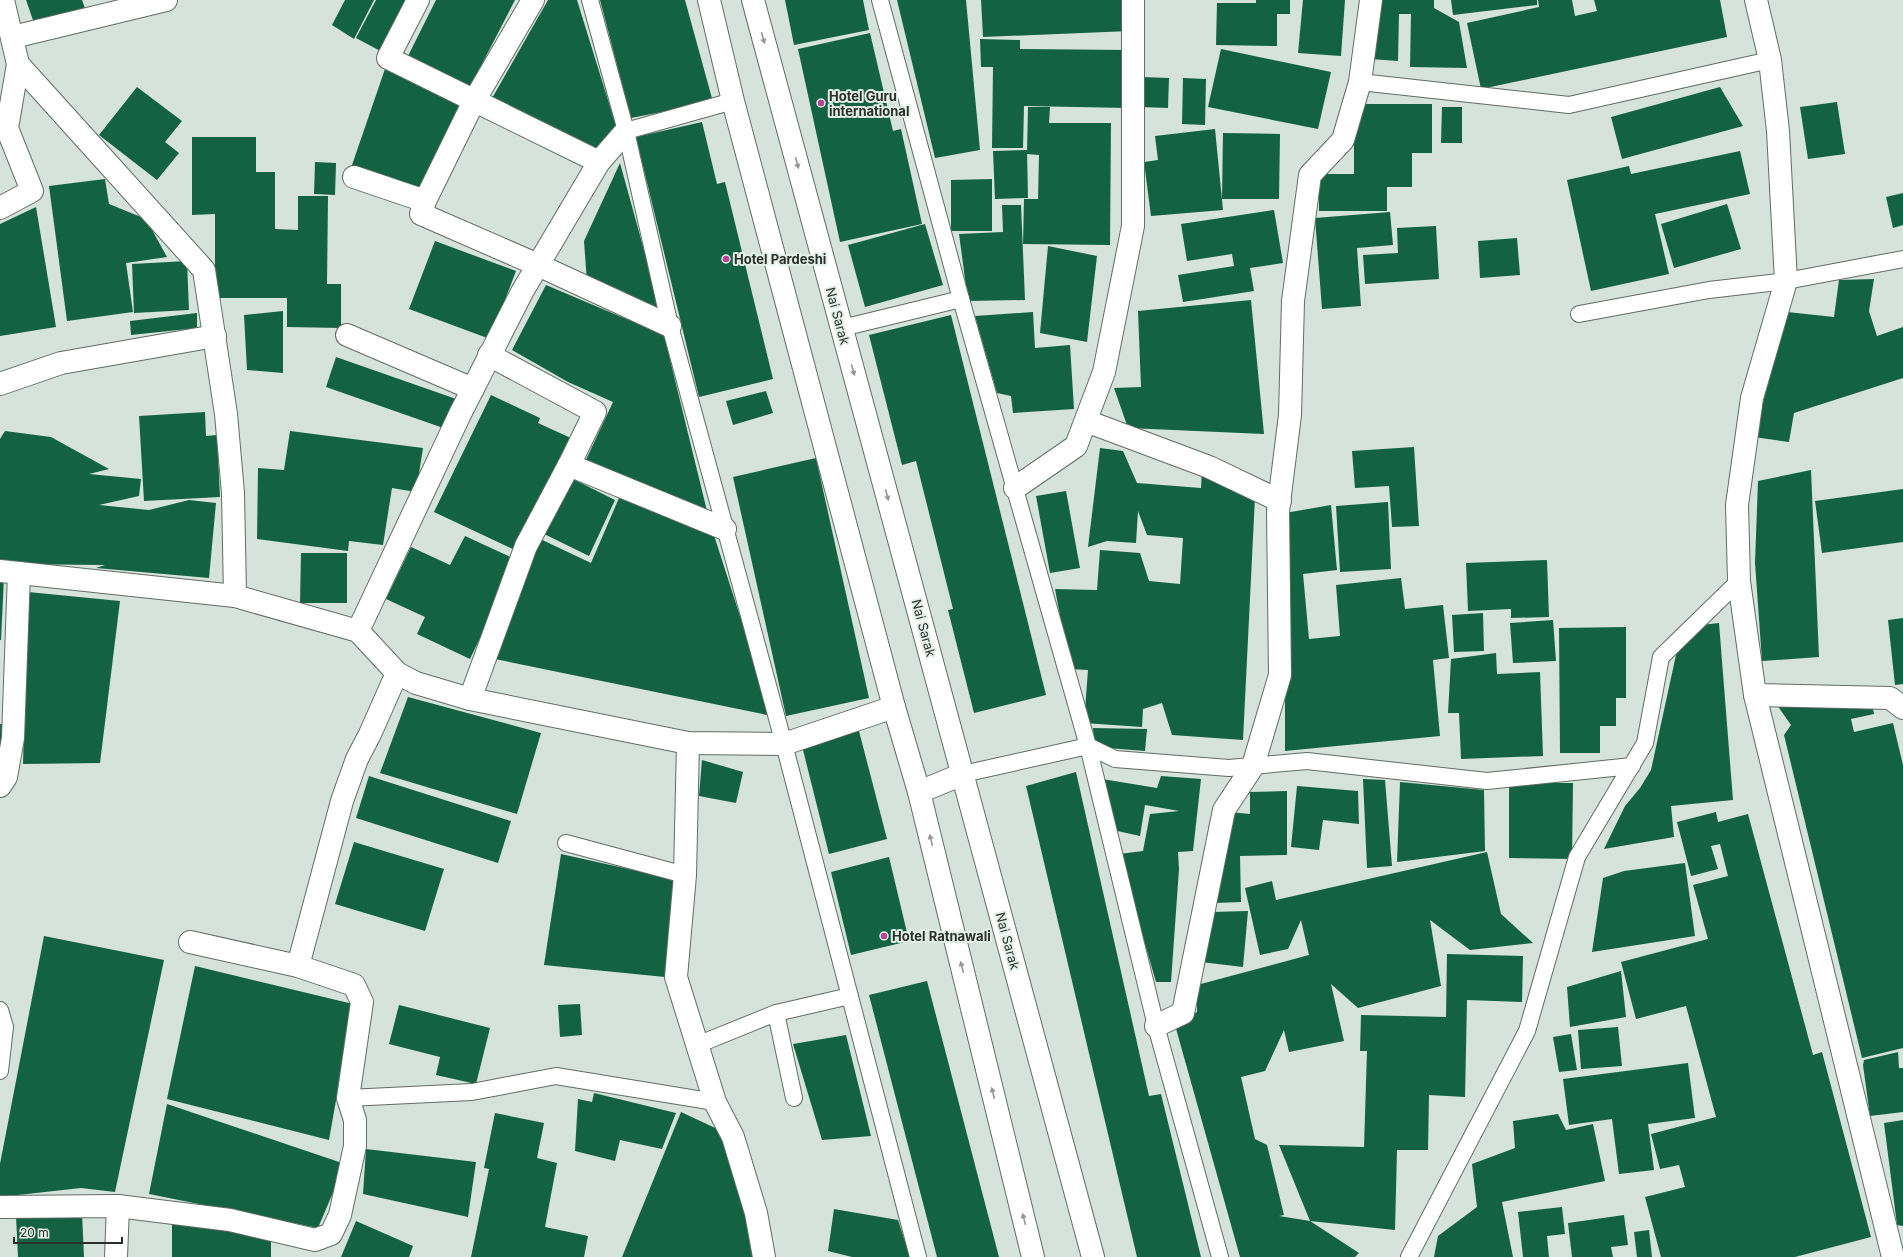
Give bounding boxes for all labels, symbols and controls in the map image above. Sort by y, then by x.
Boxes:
one-way arrow [761,31,767,44]
place label: Hotel Guru international [829,88,909,119]
marker: Hotel Guru international [816,98,826,108]
one-way arrow [794,157,800,169]
place label: Hotel Pardeshi [734,251,826,267]
marker: Hotel Pardeshi [721,254,731,264]
street label: Nai Sarak [823,285,853,347]
one-way arrow [850,364,856,376]
one-way arrow [884,489,890,501]
street label: Nai Sarak [909,597,939,659]
one-way arrow [928,834,934,846]
street label: Nai Sarak [993,910,1023,972]
place label: Hotel Ratnawali [892,928,991,944]
marker: Hotel Ratnawali [879,931,889,941]
one-way arrow [959,960,965,972]
one-way arrow [990,1087,996,1099]
one-way arrow [1021,1213,1027,1225]
scale bar [14,1219,122,1245]
text: 20 m [20,1225,49,1240]

